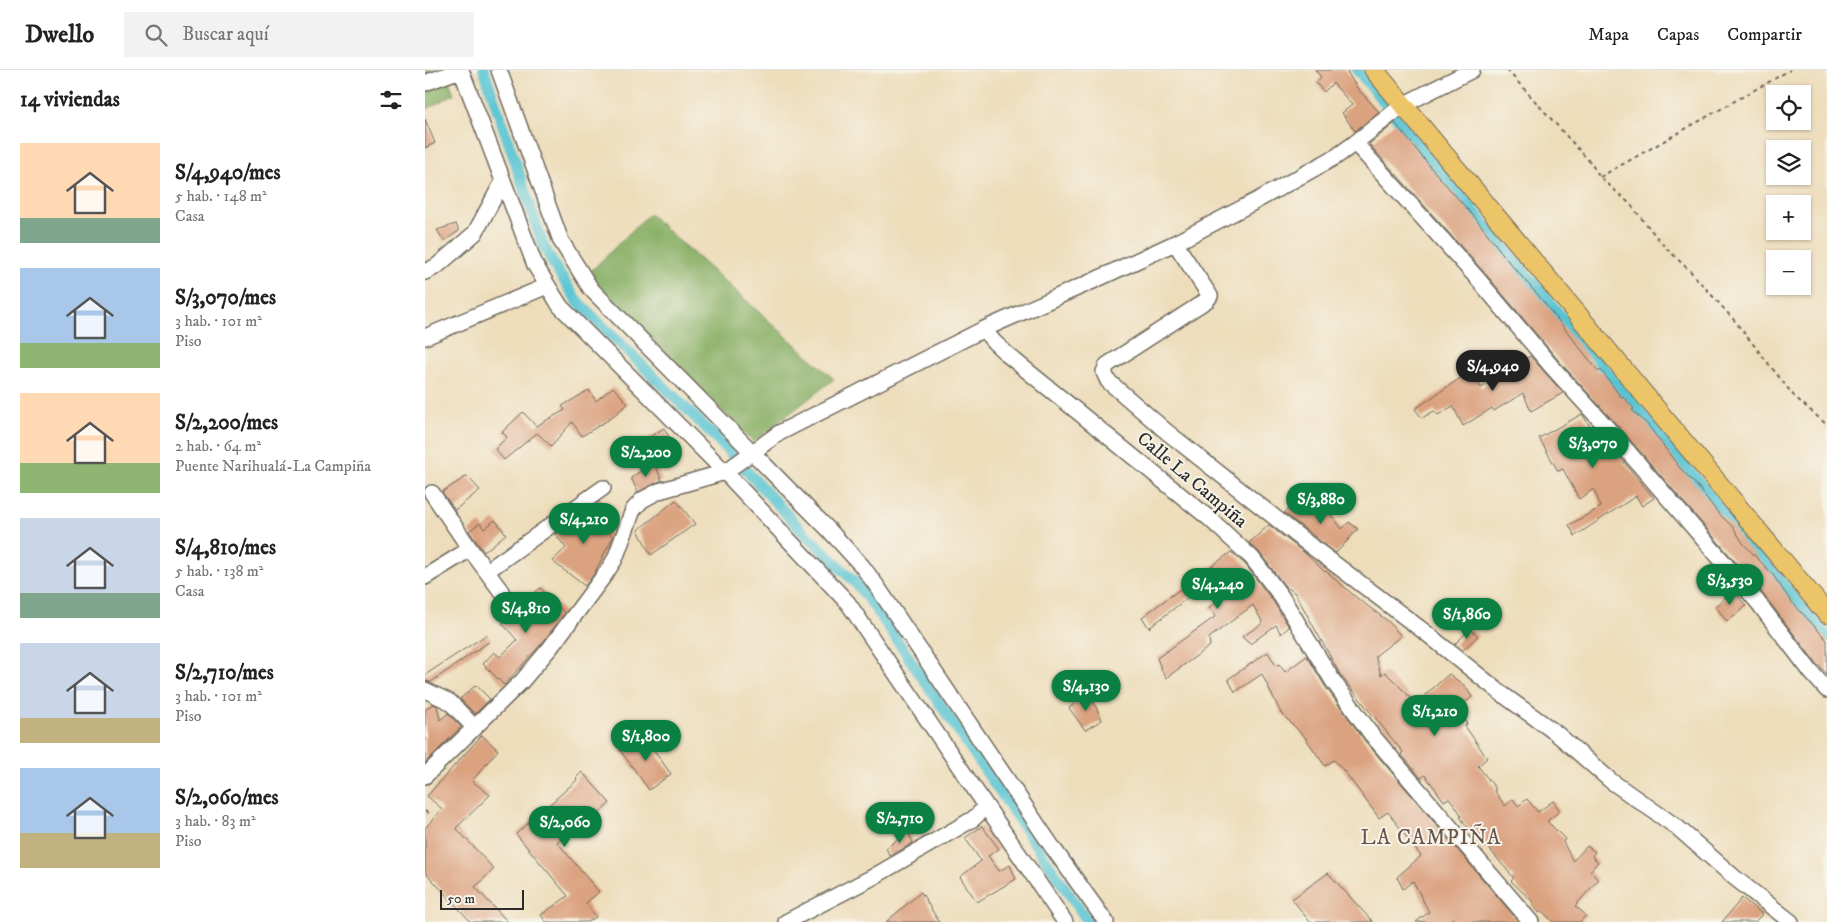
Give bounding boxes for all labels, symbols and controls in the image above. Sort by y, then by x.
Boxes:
search box [124,12,474,57]
text: Dwello [25,20,94,50]
icon: search [142,21,170,49]
text: Buscar aquí [182,23,269,46]
text: Mapa [1588,24,1629,46]
text: Capas [1657,24,1699,46]
text: Compartir [1727,24,1802,46]
map controls [1766,85,1811,295]
button: locate [1766,85,1811,130]
icon: filters [377,86,405,114]
text: 14 viviendas [20,87,120,113]
button: layers [1766,140,1811,185]
text: S/4,940/mes [175,160,280,186]
icon: home [60,163,120,223]
text: 5 hab. · 148 m² [175,186,267,206]
button: + [1766,195,1811,240]
text: Casa [175,206,205,226]
button: − [1766,250,1811,295]
text: S/3,070/mes [175,285,276,311]
icon: home [60,288,120,348]
text: 3 hab. · 101 m² [175,311,262,331]
text: Piso [175,331,202,351]
pin: S/4,940 [1447,350,1539,392]
text: S/4,940 [1467,356,1519,376]
text: S/2,200/mes [175,410,278,436]
icon: home [60,413,120,473]
pin: S/3,070 [1547,426,1639,469]
street label: Calle La Campiña [1132,427,1252,533]
text: S/3,070 [1569,433,1617,453]
text: 2 hab. · 64 m² [175,436,261,456]
pin: S/2,200 [600,436,692,478]
text: S/2,200 [621,442,671,462]
text: Puente Narihualá-La Campiña [175,456,371,476]
pin: S/3,880 [1275,482,1367,525]
text: S/3,880 [1297,489,1345,509]
pin: S/4,210 [538,502,630,545]
text: S/4,210 [560,509,608,529]
text: S/4,810/mes [175,535,276,561]
icon: home [60,538,120,598]
text: 5 hab. · 138 m² [175,561,264,581]
pin: S/3,530 [1684,564,1776,606]
pin: S/4,240 [1172,568,1264,610]
text: S/3,530 [1707,570,1753,590]
text: S/4,240 [1192,574,1244,594]
text: Casa [175,581,205,601]
pin: S/4,810 [480,592,572,634]
text: S/4,810 [502,598,550,618]
pin: S/1,860 [1421,598,1513,640]
text: S/1,860 [1443,604,1491,624]
text: S/2,710/mes [175,660,274,686]
icon: home [60,663,120,723]
pin: S/4,130 [1040,670,1132,712]
text: S/4,130 [1063,676,1109,696]
text: 3 hab. · 101 m² [175,686,262,706]
pin: S/1,210 [1389,694,1481,737]
text: S/1,210 [1412,701,1458,721]
text: Piso [175,706,202,726]
pin: S/1,800 [600,720,692,762]
text: S/1,800 [622,726,670,746]
text: S/2,060/mes [175,785,279,811]
icon: home [60,788,120,848]
pin: S/2,710 [854,802,946,844]
pin: S/2,060 [519,806,611,848]
text: S/2,710 [877,808,923,828]
text: 3 hab. · 83 m² [175,811,256,831]
text: S/2,060 [540,812,590,832]
district label: LA CAMPIÑA [1361,823,1501,851]
text: Piso [175,831,202,851]
scale bar [440,887,524,910]
text: 50 m [447,890,475,908]

